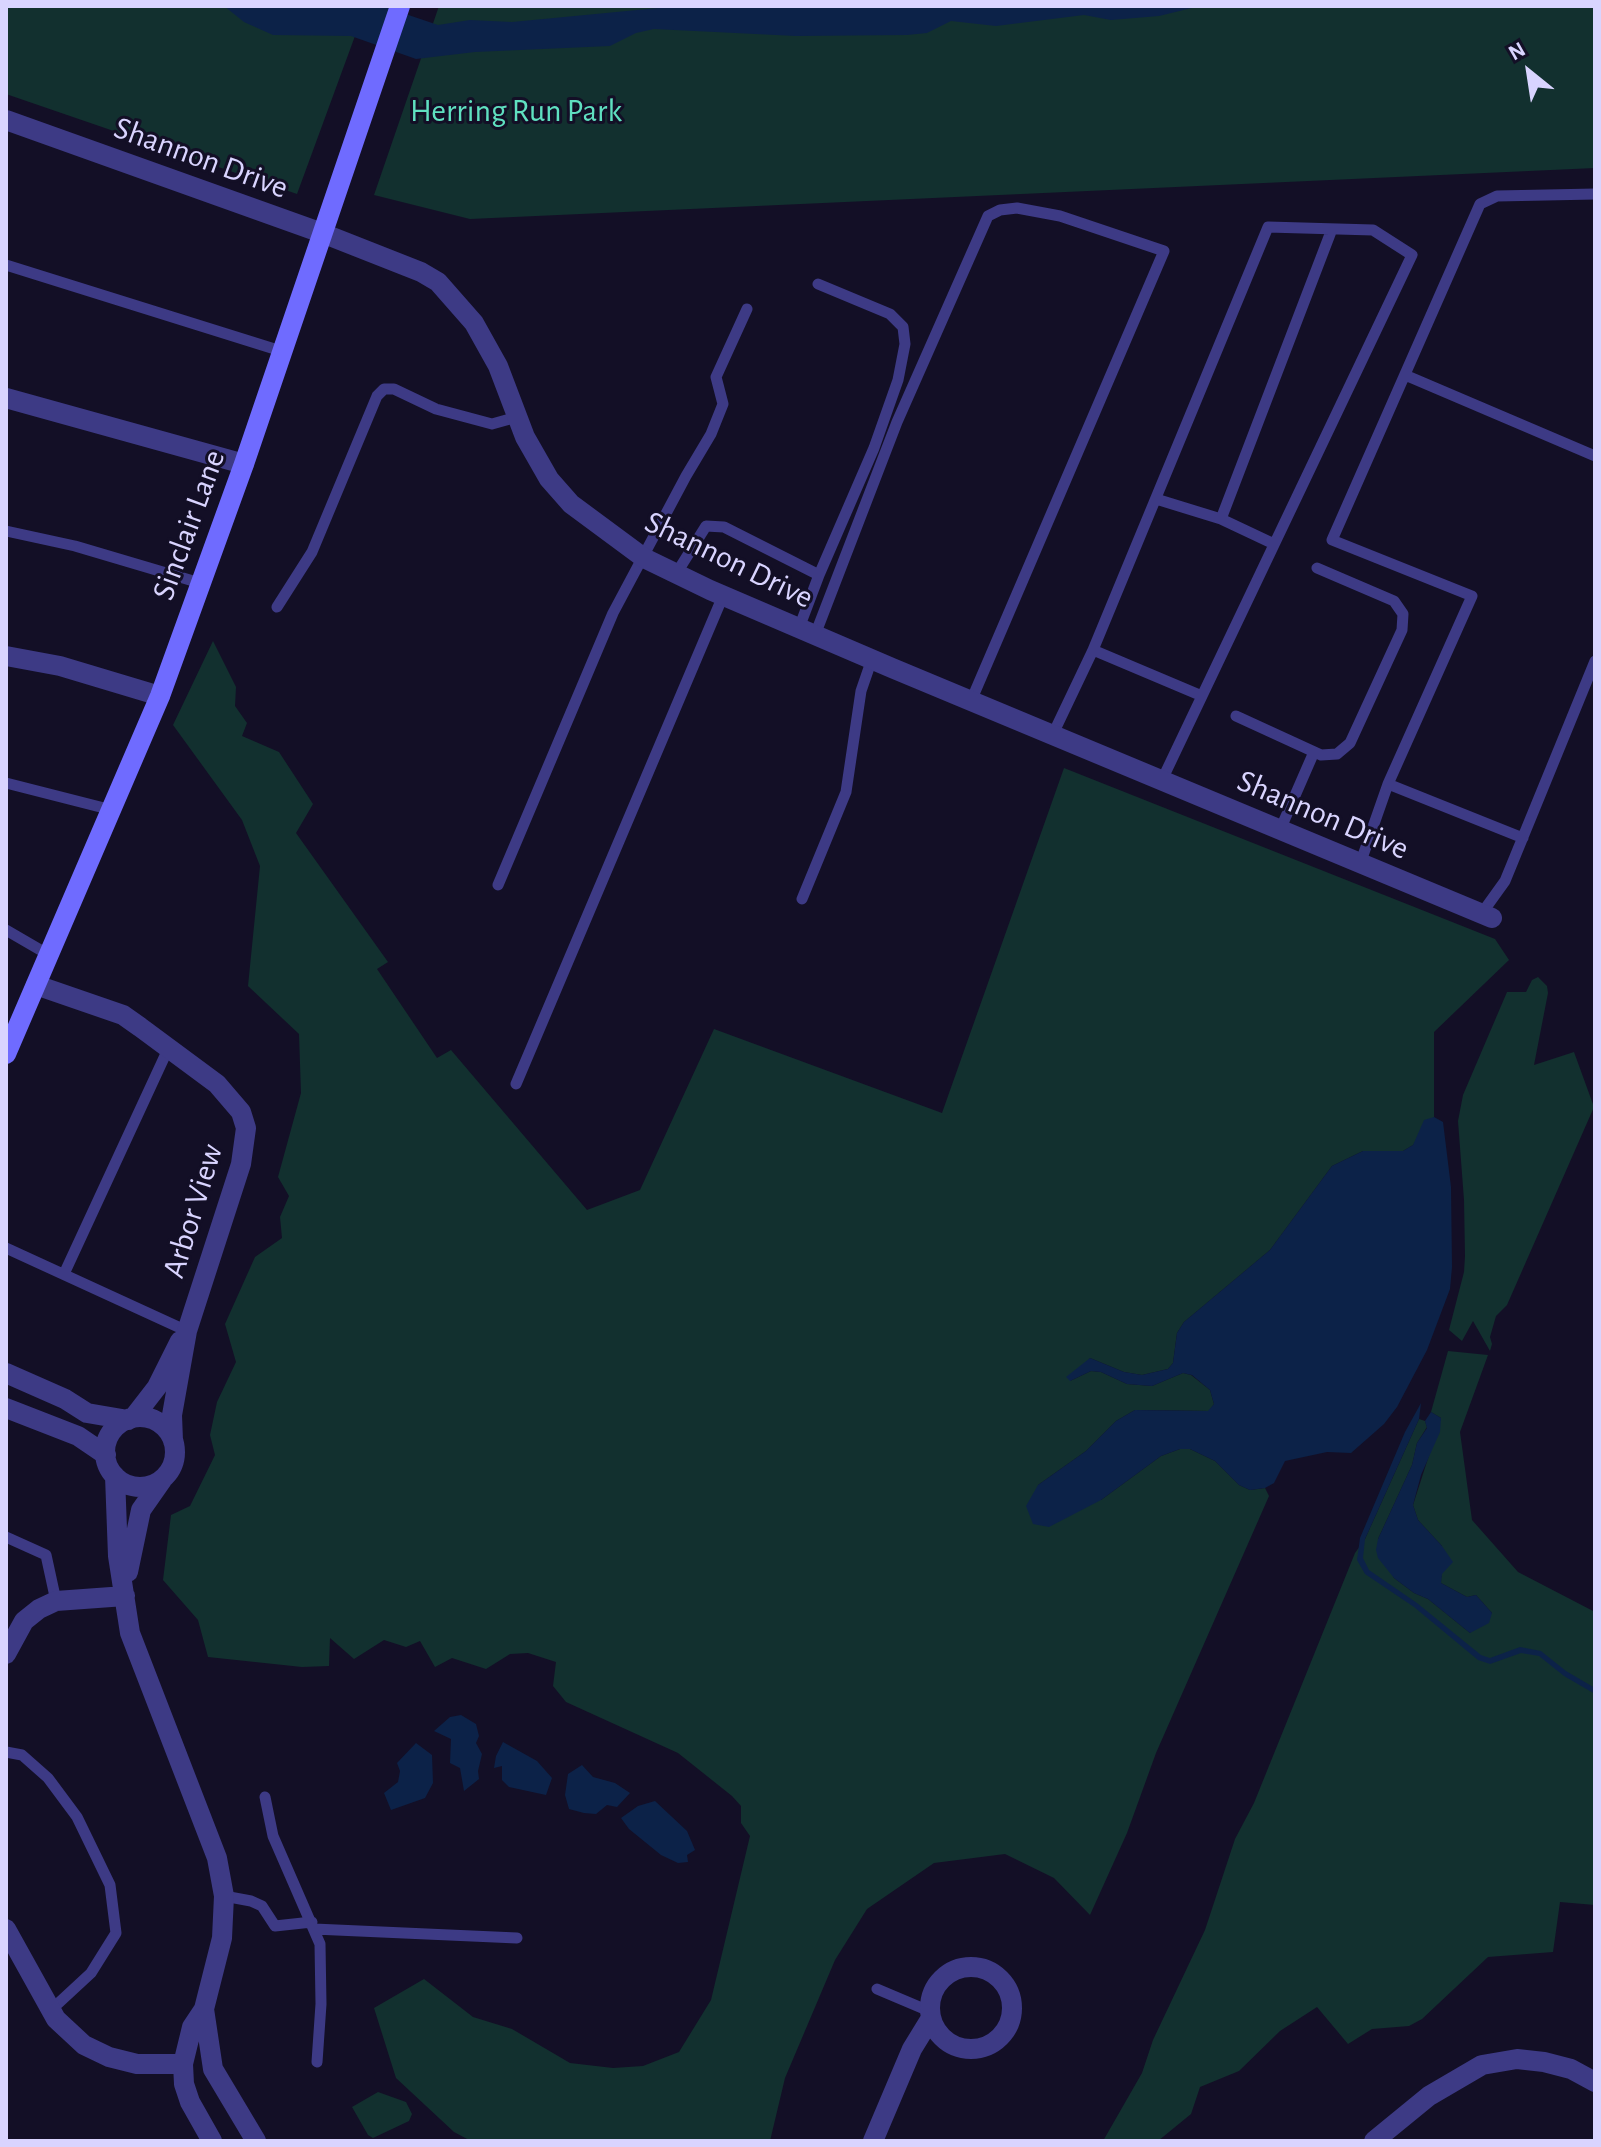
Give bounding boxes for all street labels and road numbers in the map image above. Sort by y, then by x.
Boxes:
street label: Shannon Drive [109,109,293,207]
street label: Sinclair Lane [144,445,234,605]
street label: Shannon Drive [639,503,819,617]
street label: Shannon Drive [1232,762,1414,868]
street label: Arbor View [154,1139,232,1283]

